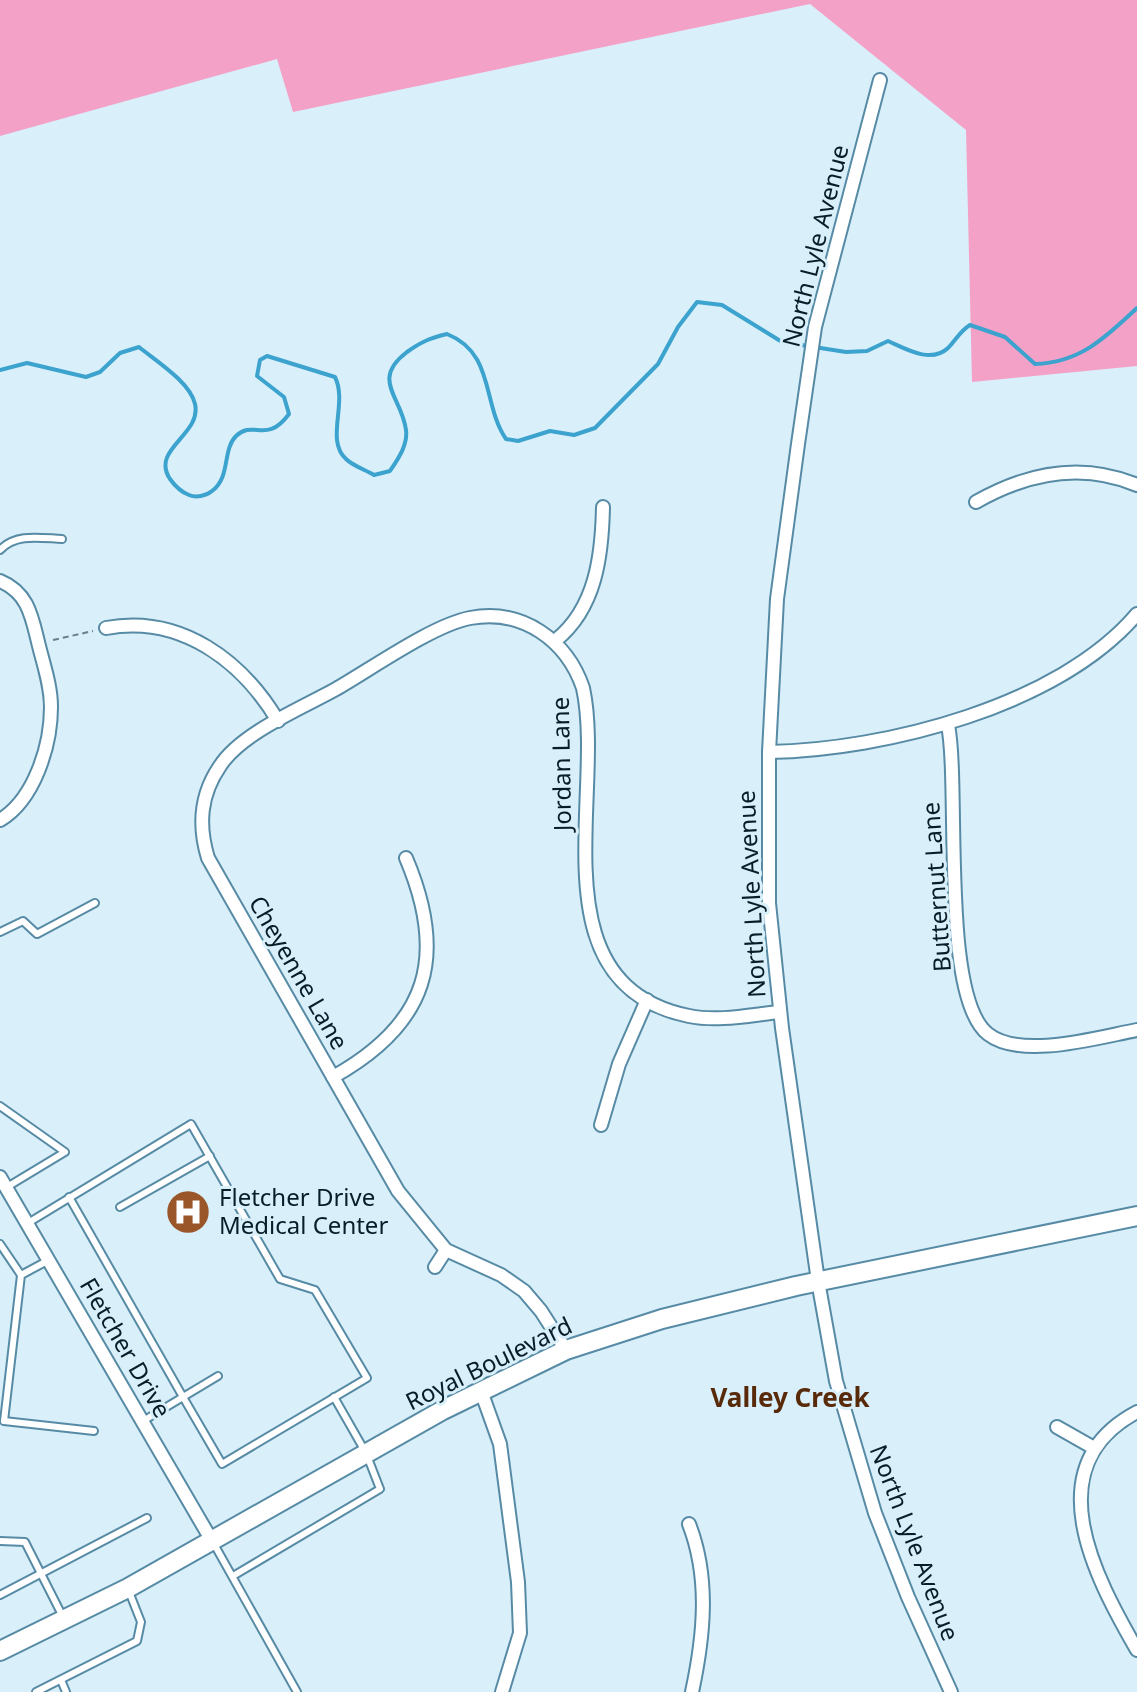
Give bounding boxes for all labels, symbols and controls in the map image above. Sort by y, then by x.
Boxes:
street label: North Lyle Avenue [773,141,856,350]
street label: Jordan Lane [543,697,578,833]
street label: North Lyle Avenue [729,790,772,999]
street label: Butternut Lane [913,801,958,973]
street label: Cheyenne Lane [242,889,357,1055]
place label: Fletcher Drive Medical Center [219,1180,388,1241]
hospital icon: Fletcher Drive Medical Center [164,1188,212,1236]
street label: Fletcher Drive [73,1271,180,1423]
street label: Royal Boulevard [400,1308,577,1417]
district label: Valley Creek [710,1379,870,1415]
street label: North Lyle Avenue [863,1440,968,1645]

